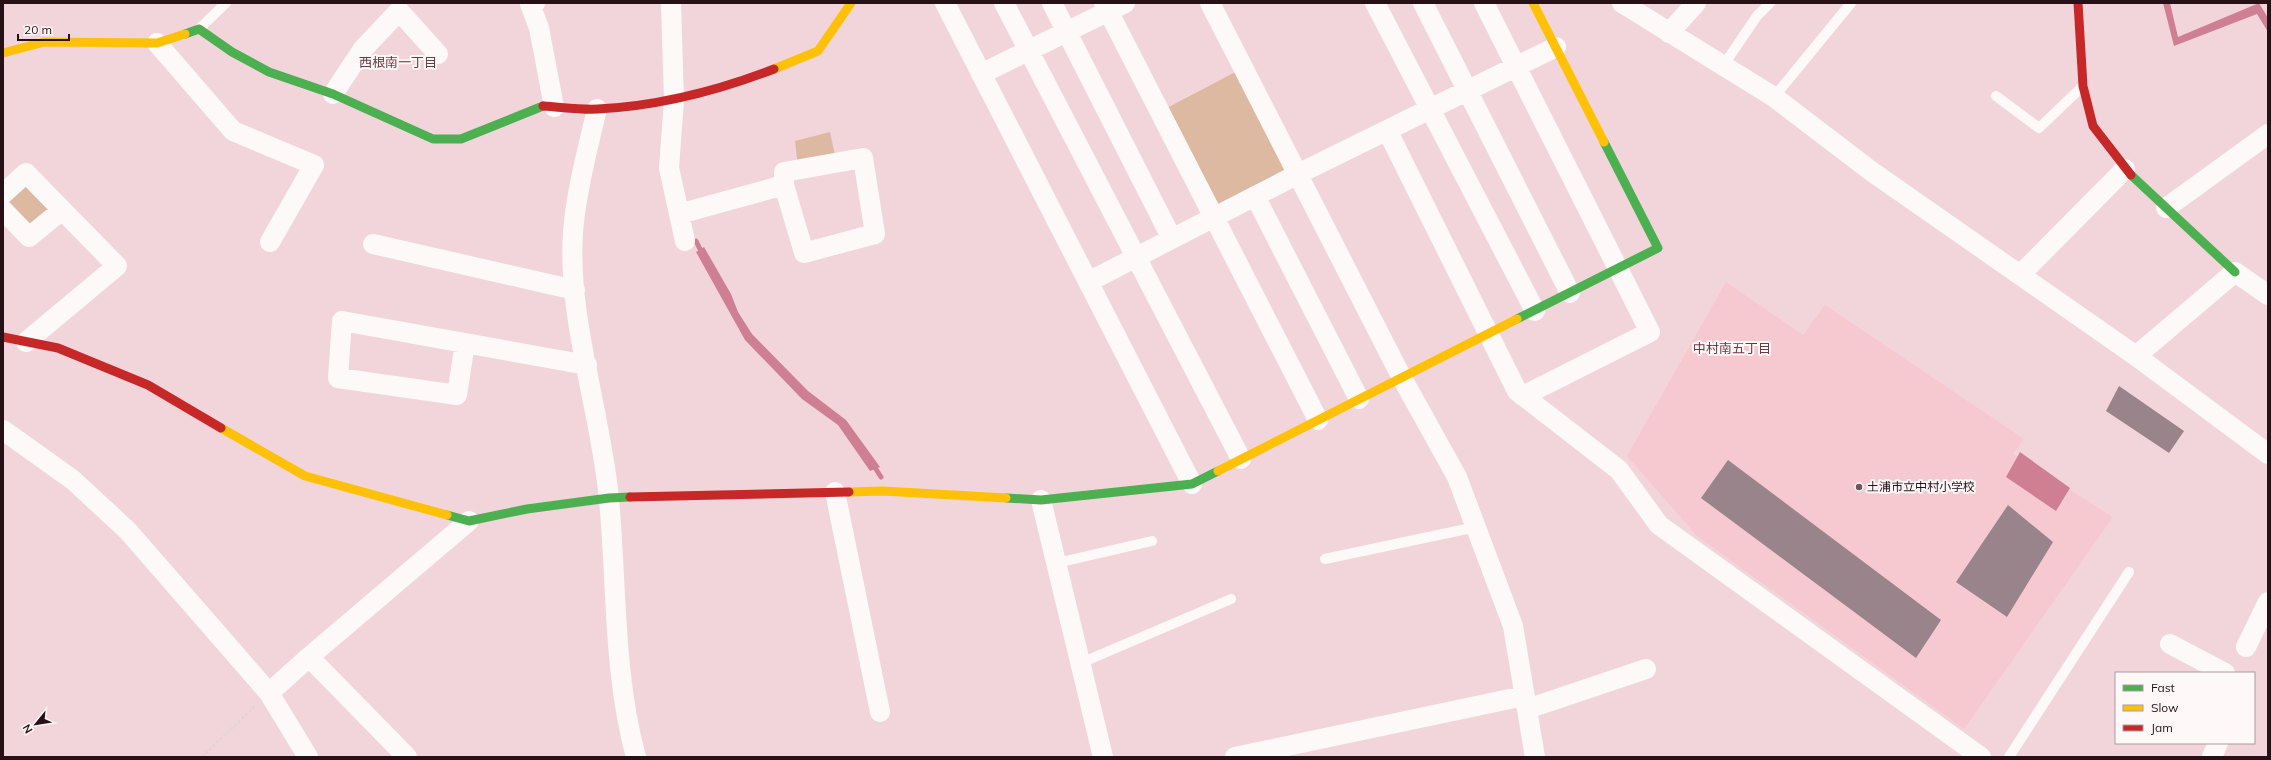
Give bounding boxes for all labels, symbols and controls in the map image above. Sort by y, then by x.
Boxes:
scale bar [18,16,69,42]
text: 20 m [24,22,52,37]
district label: 西根南一丁目 [359,54,437,70]
district label: 中村南五丁目 [1693,340,1771,356]
place label: 土浦市立中村小学校 [1867,479,1975,494]
marker: 土浦市立中村小学校 [1854,482,1864,492]
legend [2115,672,2255,744]
text: Fast [2151,680,2175,695]
text: Slow [2151,700,2179,715]
north arrow [16,704,56,744]
text: Jam [2151,720,2173,735]
text: N [19,722,35,736]

